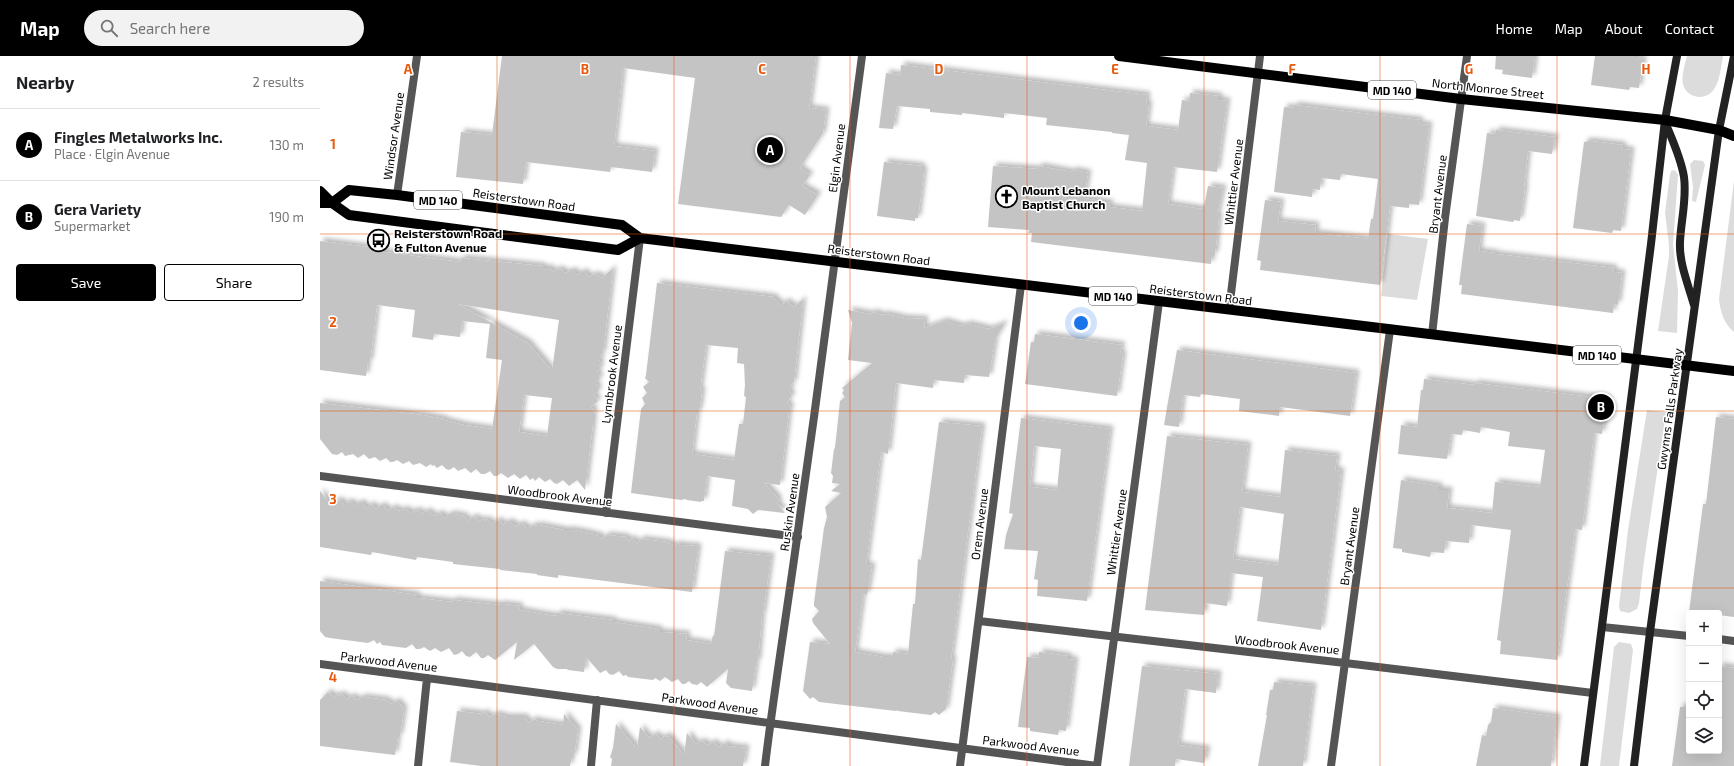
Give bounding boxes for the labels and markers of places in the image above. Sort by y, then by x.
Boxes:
pin: A [757,135,783,165]
place label: Mount Lebanon Baptist Church [1022,183,1111,211]
church icon: Mount Lebanon Baptist Church [994,184,1020,210]
place label: Reisterstown Road & Fulton Avenue [394,226,502,254]
bus stop icon: Reisterstown Road & Fulton Avenue [366,227,392,253]
pin: B [1588,392,1614,422]

